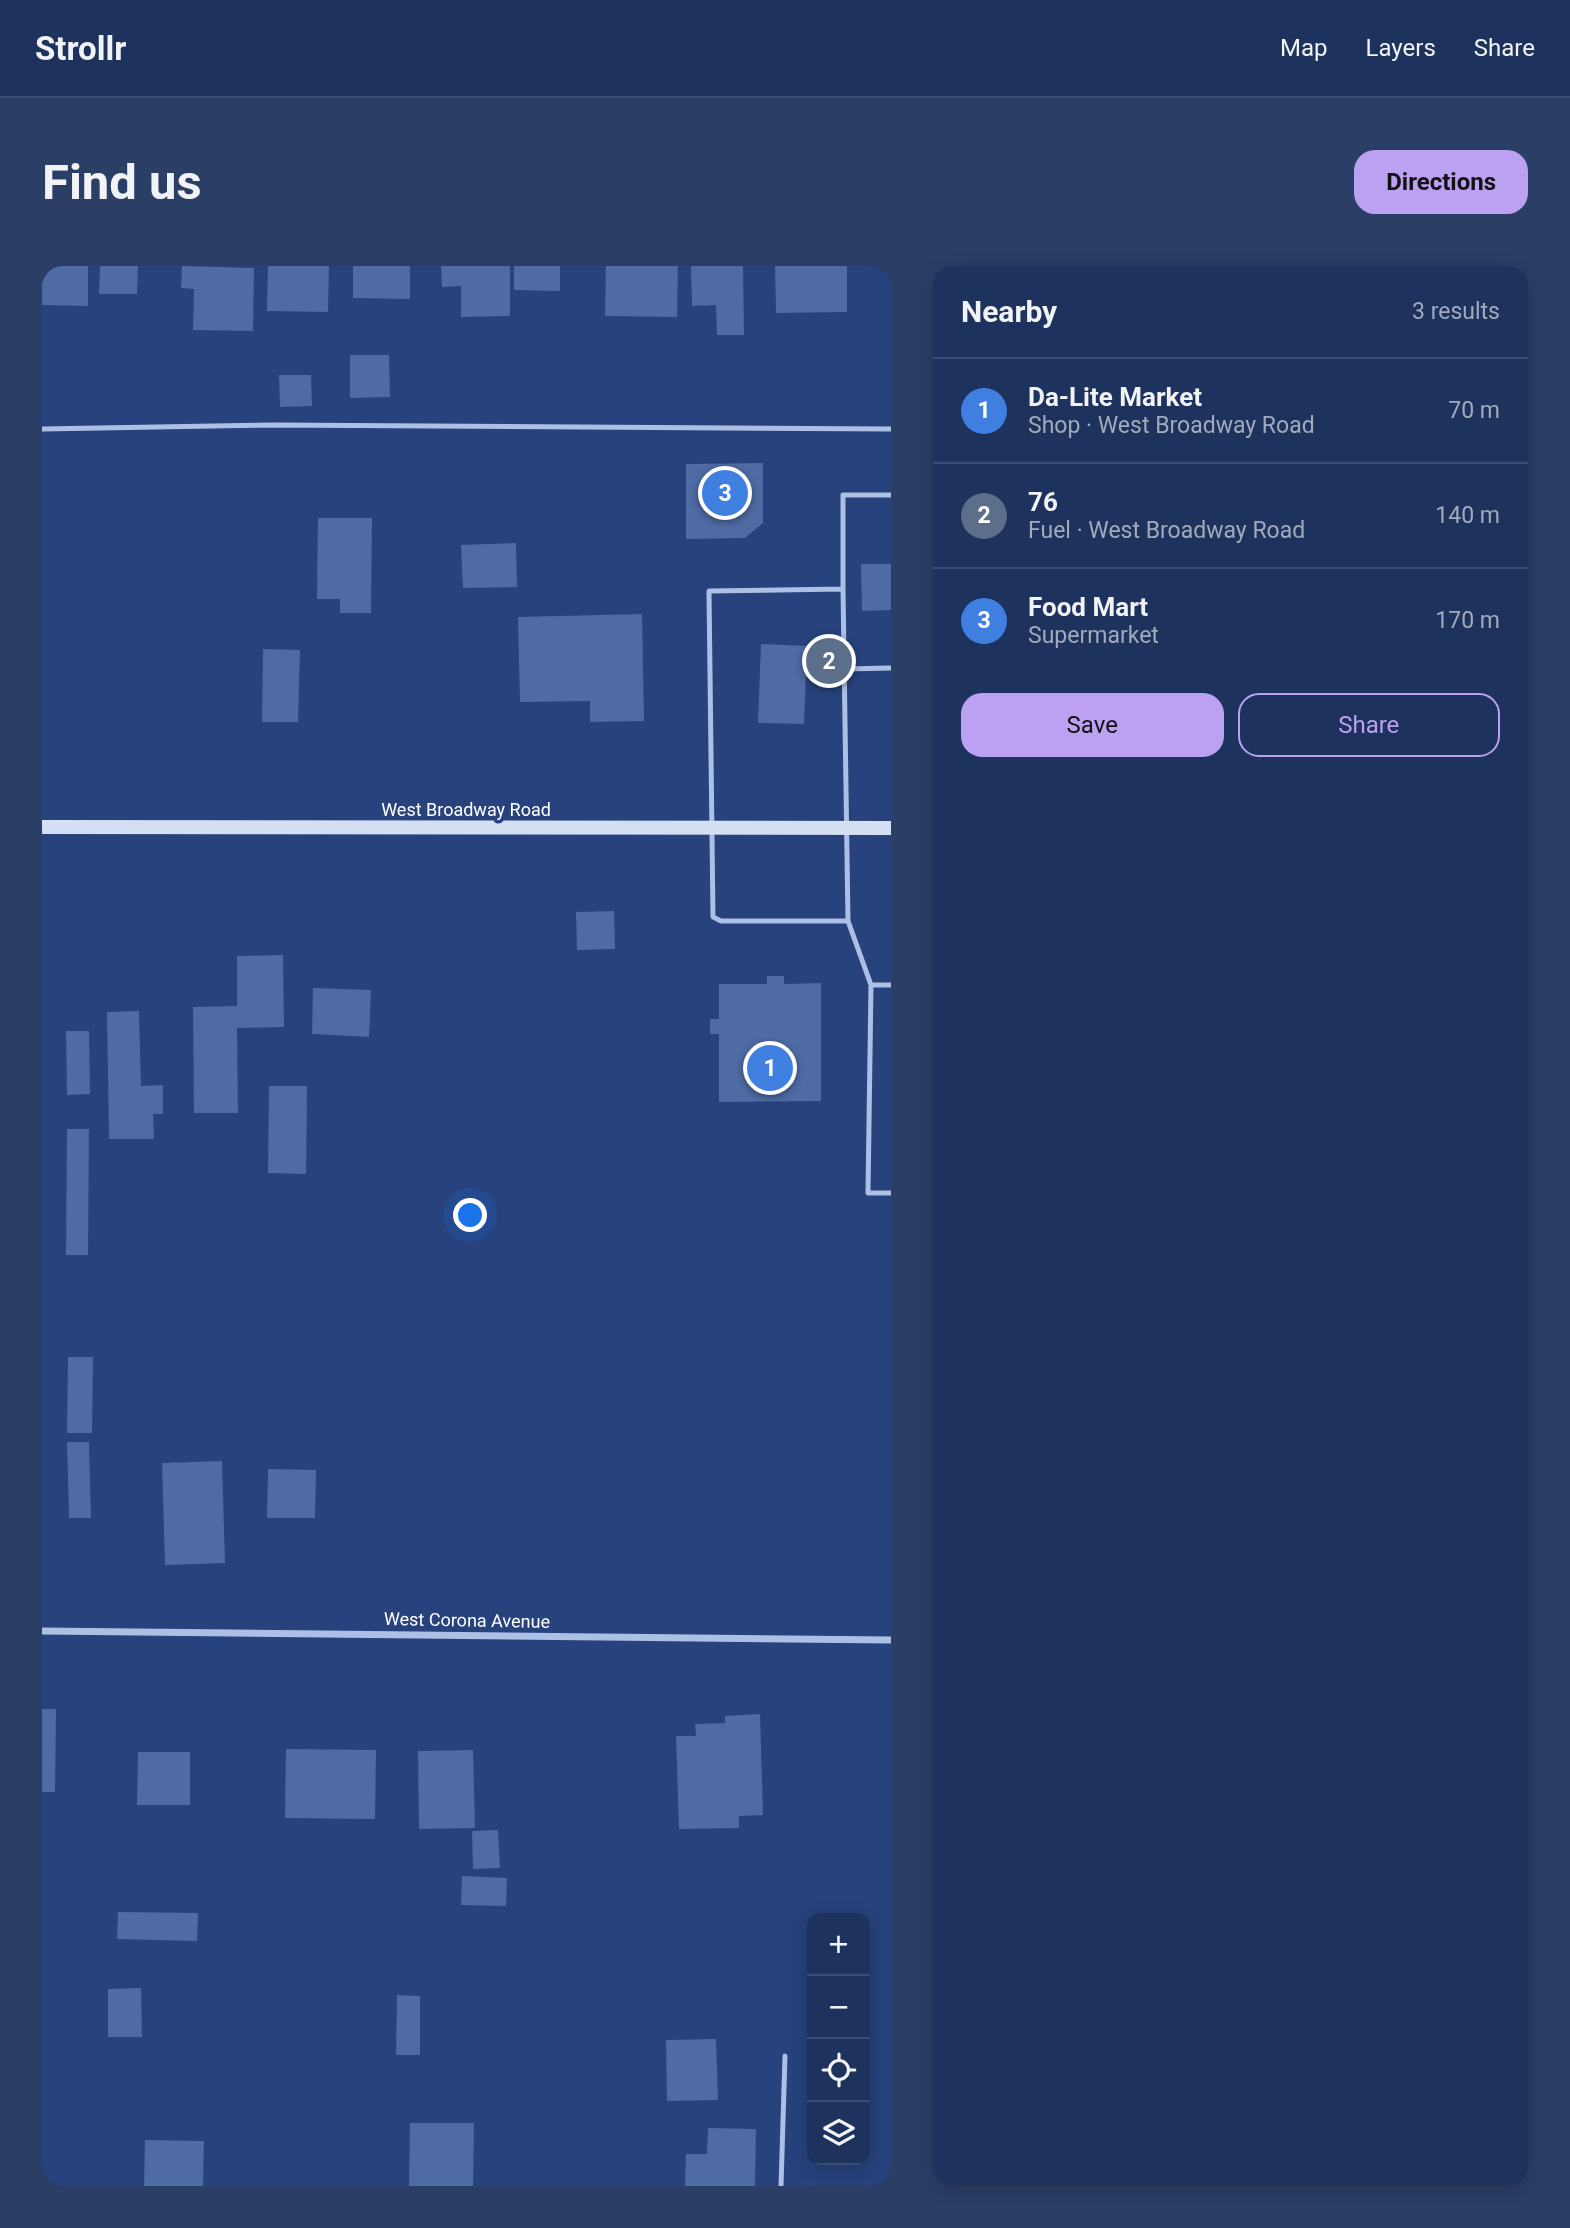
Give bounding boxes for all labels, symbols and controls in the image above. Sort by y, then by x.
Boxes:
text: Strollr [35,29,126,68]
text: Map [1280,34,1328,62]
text: Layers [1366,34,1436,62]
text: Share [1474,34,1535,62]
button: Directions [1354,150,1528,214]
text: Find us [42,154,202,211]
text: Nearby [961,294,1057,329]
text: 3 results [1412,298,1500,325]
text: Da-Lite Market [1028,382,1202,412]
text: 1 [977,397,991,424]
text: 70 m [1448,397,1500,424]
text: Shop · West Broadway Road [1028,412,1315,439]
pin: 3 [702,467,748,519]
text: 76 [1028,487,1058,517]
text: 2 [977,502,991,529]
text: 140 m [1435,502,1500,529]
text: Fuel · West Broadway Road [1028,517,1305,544]
text: Food Mart [1028,592,1148,622]
text: 3 [977,607,991,634]
text: 170 m [1435,607,1500,634]
text: Supermarket [1028,622,1159,649]
pin: 2 [806,635,852,687]
button: Save [961,693,1224,757]
button: Share [1238,693,1500,757]
street label: West Broadway Road [381,799,551,820]
pin: 1 [747,1042,793,1094]
your location [453,1198,487,1232]
street label: West Corona Avenue [384,1608,550,1632]
map controls [807,1913,870,2165]
button: + [807,1913,870,1976]
button: − [807,1976,870,2039]
button: locate [807,2039,870,2102]
button: layers [807,2102,870,2165]

